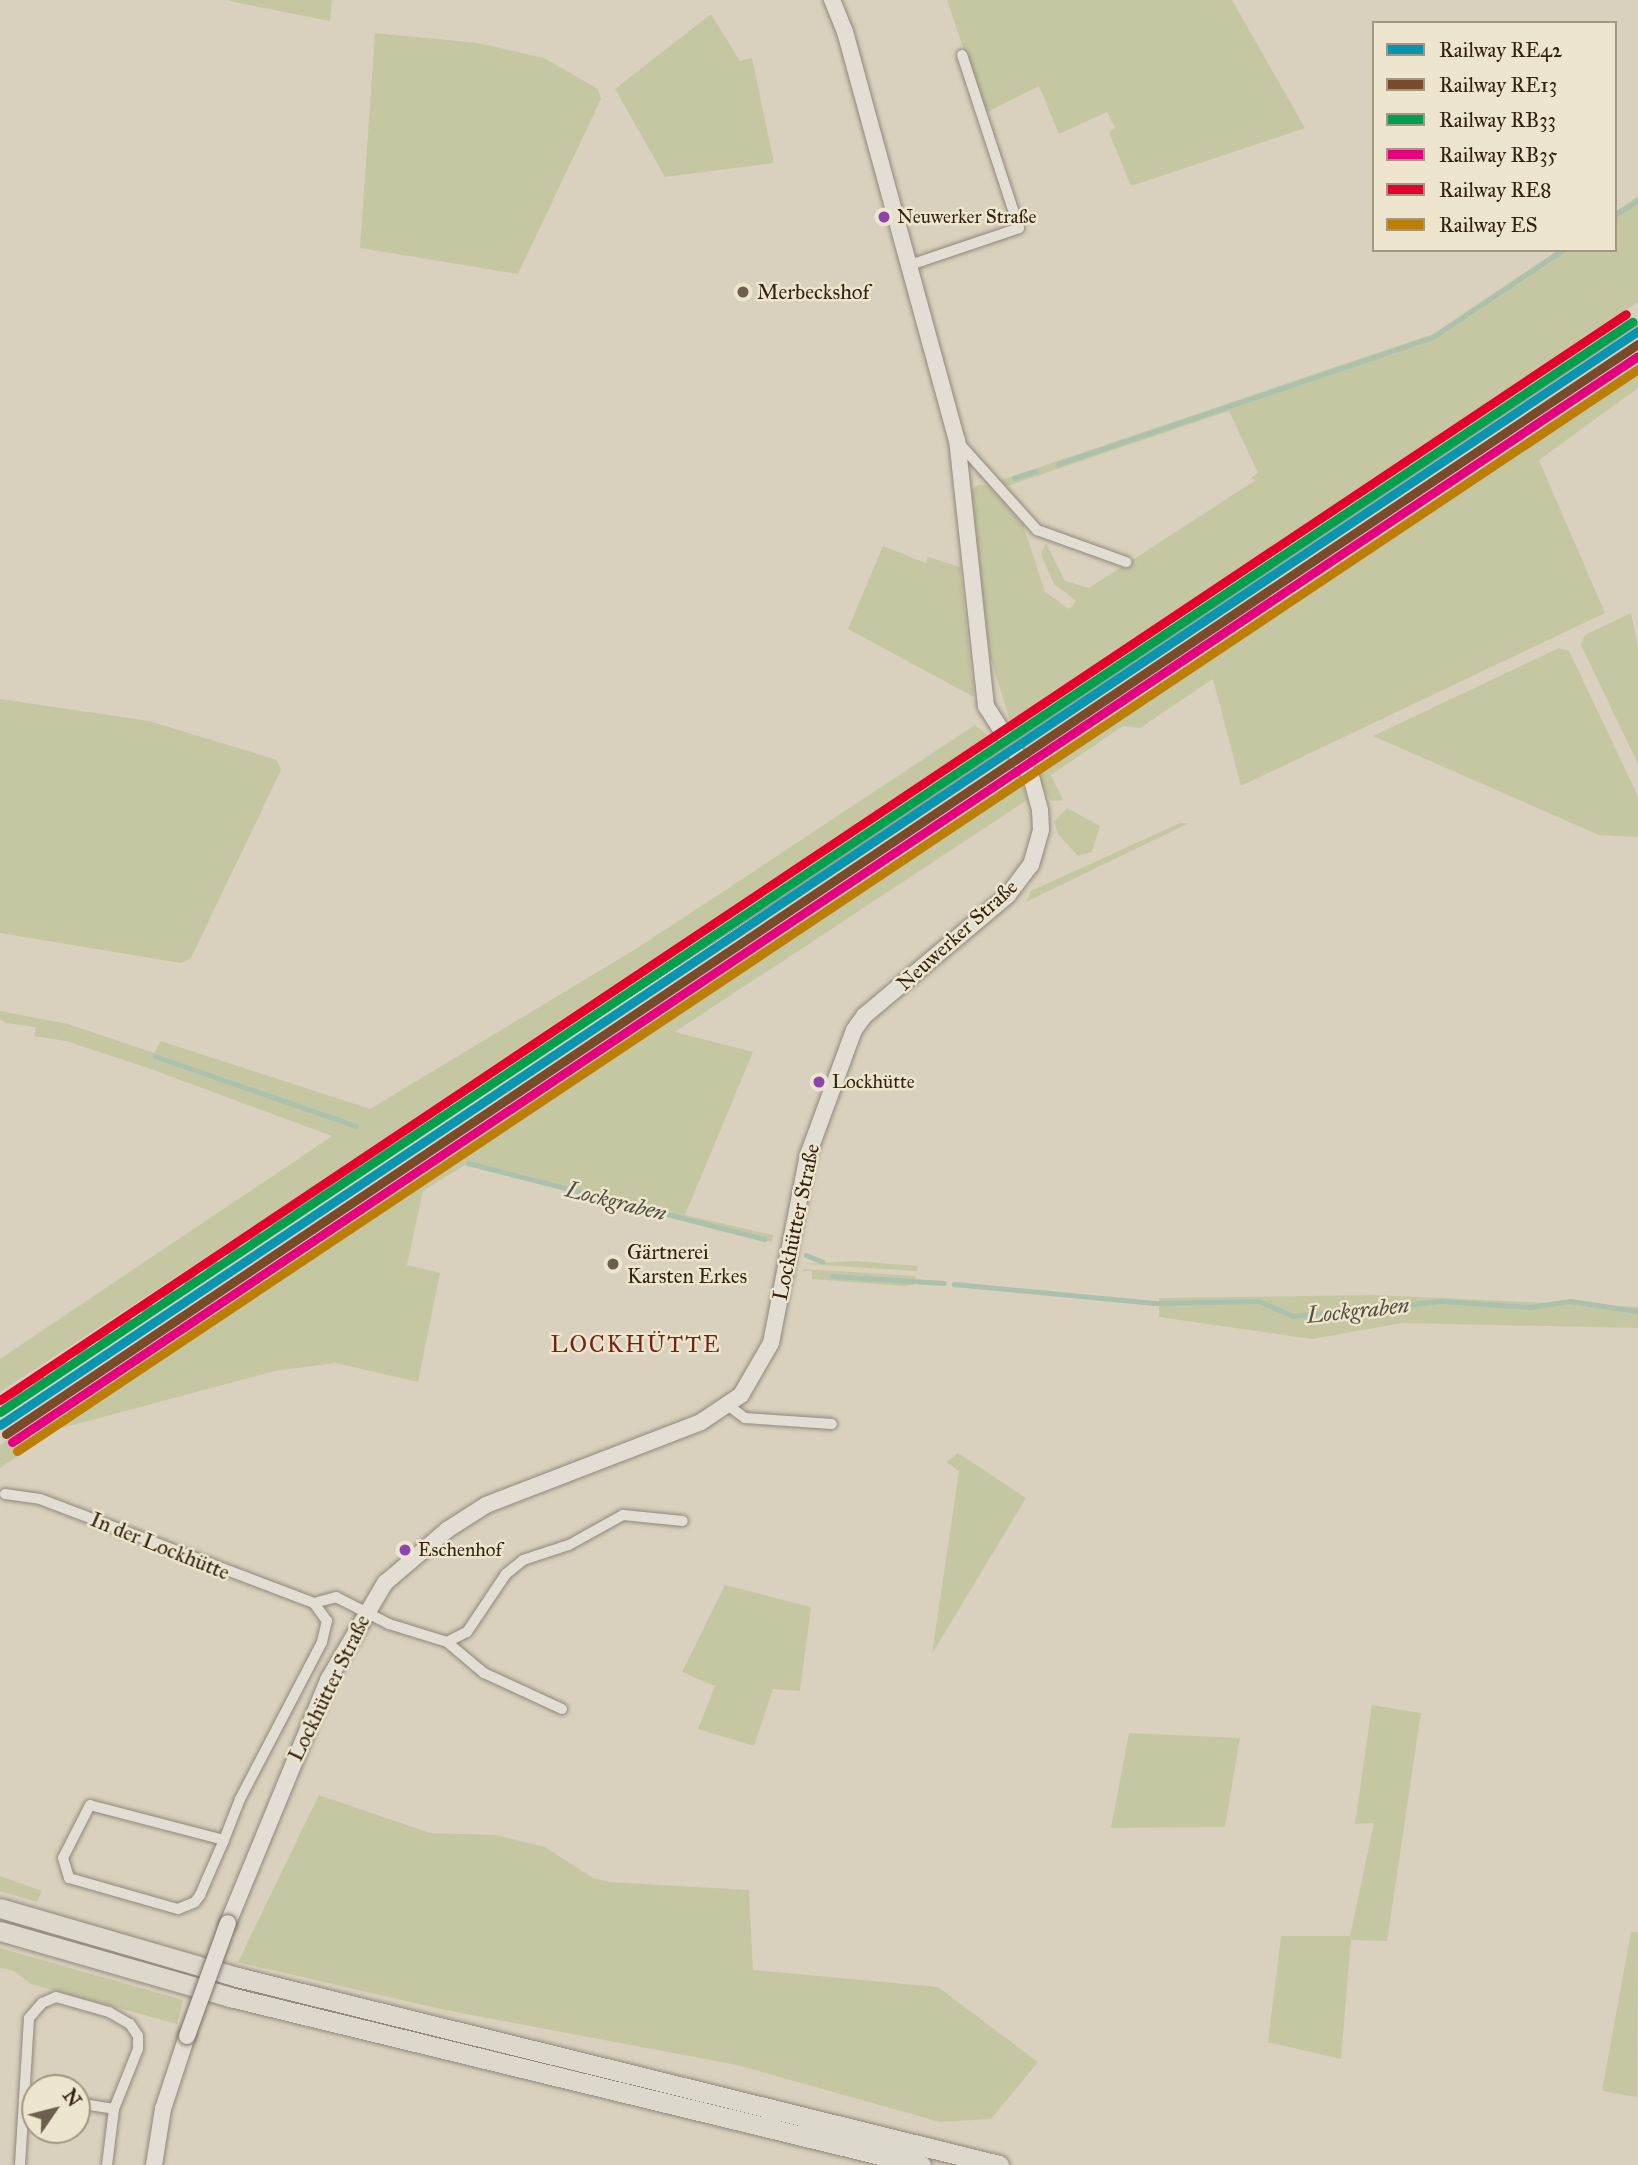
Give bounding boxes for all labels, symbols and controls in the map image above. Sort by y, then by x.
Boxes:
legend [1372,21,1617,252]
text: Railway RE42 [1439,37,1562,63]
text: Railway RE13 [1439,72,1557,98]
text: Railway RB33 [1439,107,1556,133]
text: Railway RB35 [1439,142,1557,168]
text: Railway RE8 [1439,177,1552,203]
place label: Neuwerker Straße [897,206,1036,228]
marker: Neuwerker Straße [877,210,891,224]
text: Railway ES [1439,212,1538,238]
place label: Merbeckshof [757,279,870,305]
marker: Merbeckshof [735,284,751,300]
street label: Neuwerker Straße [891,874,1023,996]
place label: Lockhütte [832,1071,915,1093]
marker: Lockhütte [812,1075,826,1089]
street label: Lockhütter Straße [767,1141,825,1303]
water label: Lockgraben [563,1175,669,1227]
place label: Gärtnerei Karsten Erkes [627,1239,747,1289]
marker: Gärtnerei Karsten Erkes [605,1256,621,1272]
water label: Lockgraben [1305,1291,1411,1329]
district label: LOCKHÜTTE [552,1330,720,1358]
street label: In der Lockhütte [87,1507,233,1585]
place label: Eschenhof [418,1539,502,1561]
marker: Eschenhof [398,1543,412,1557]
street label: Lockhütter Straße [283,1611,375,1765]
north arrow [21,2074,91,2144]
text: N [58,2085,86,2111]

